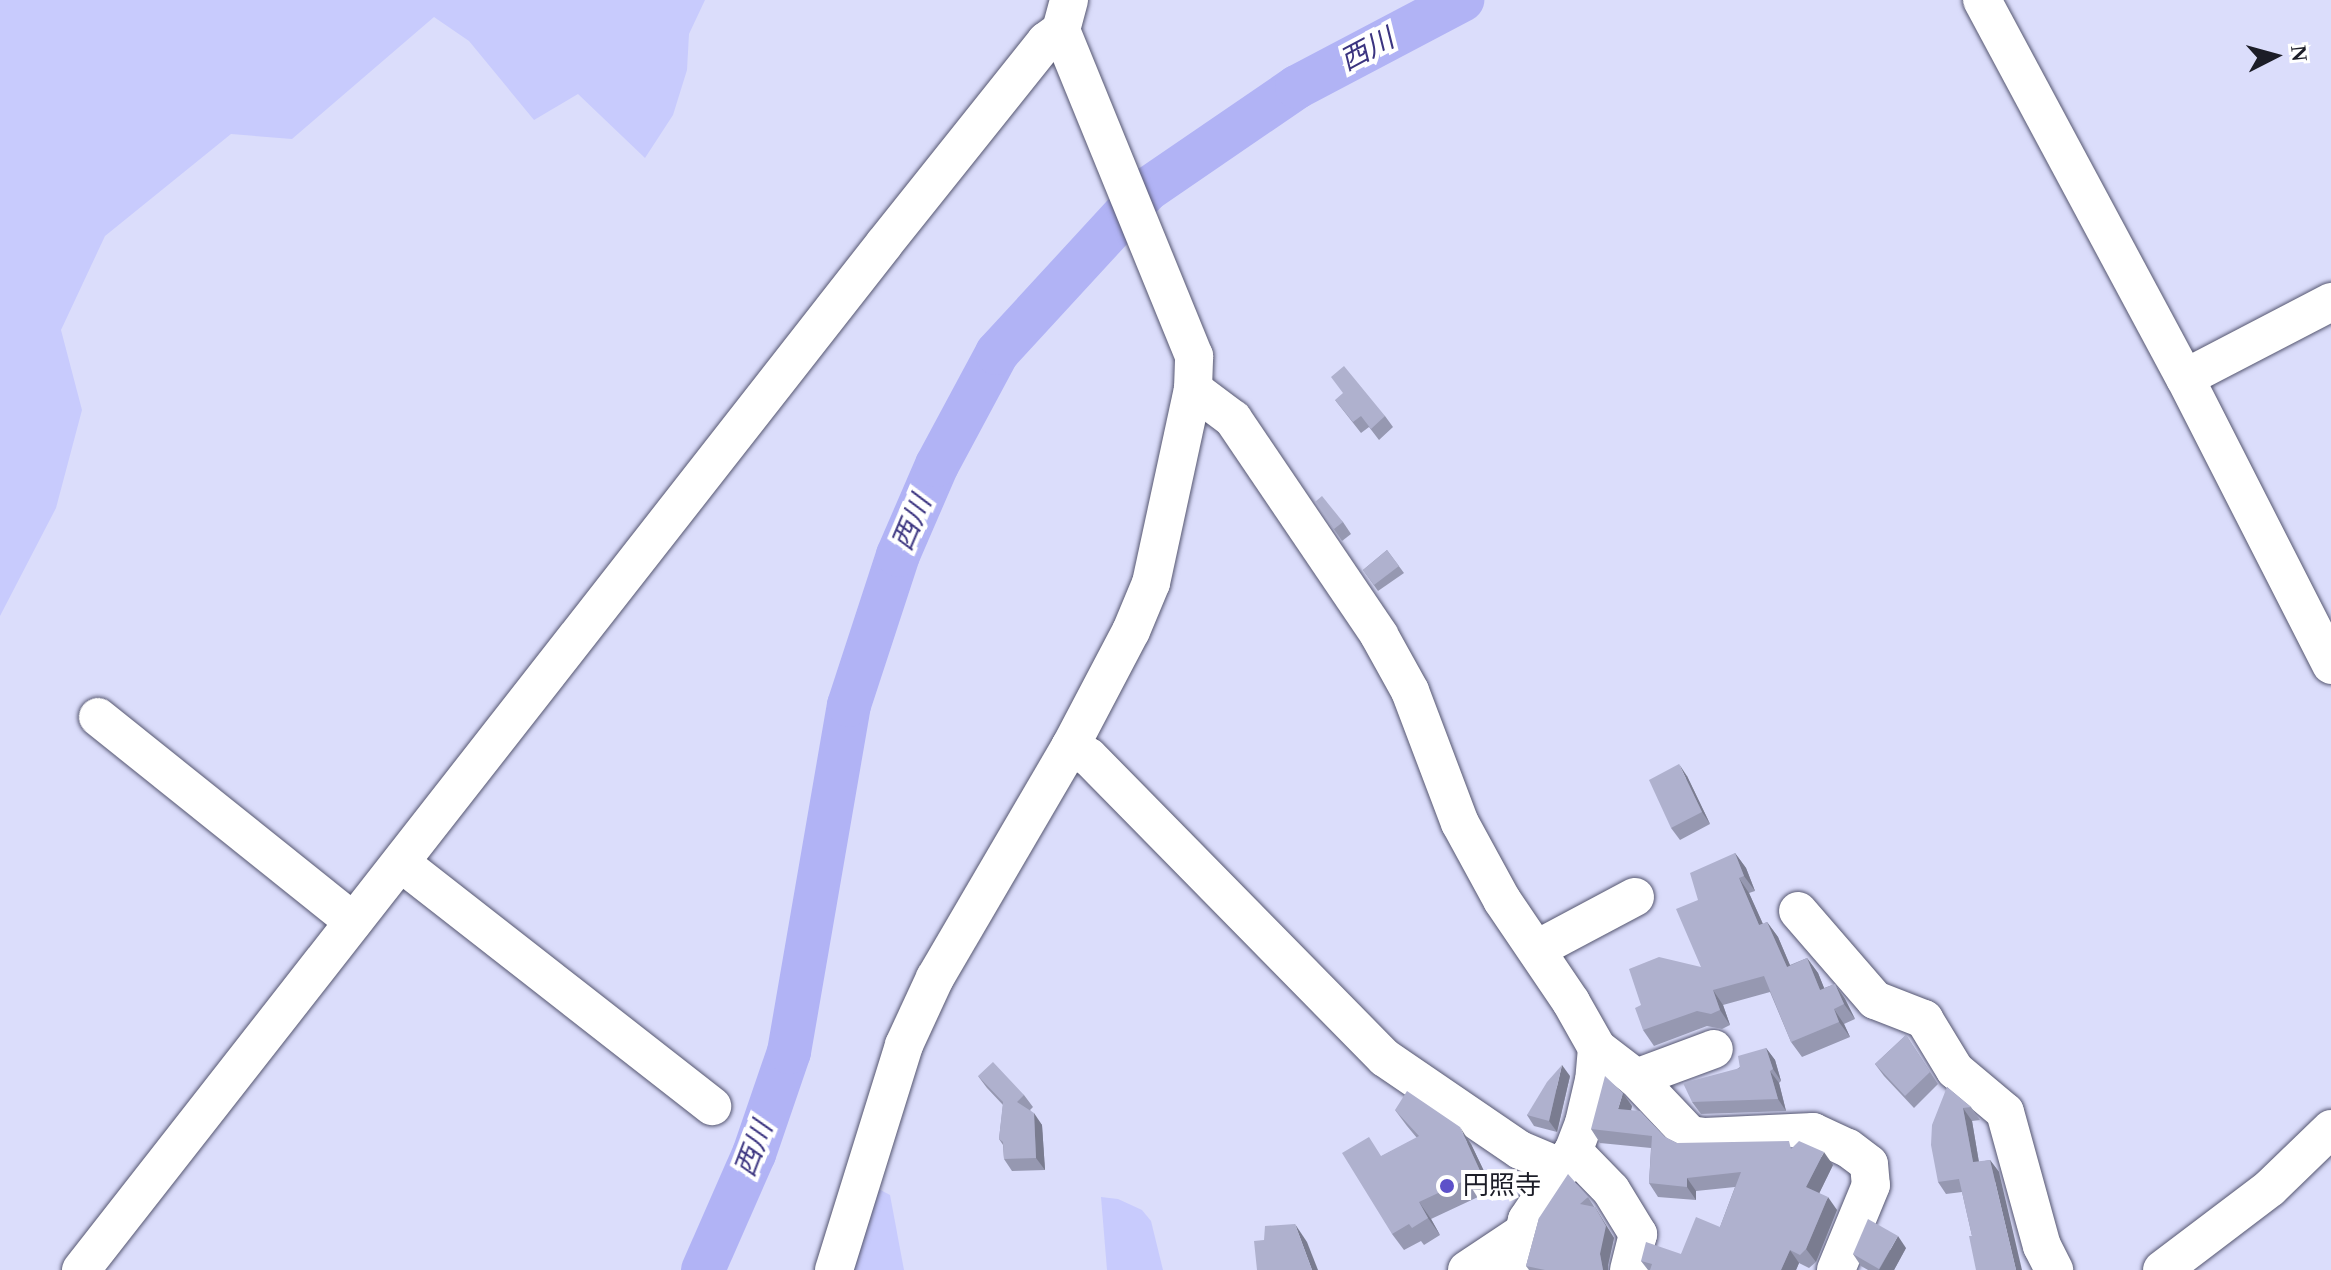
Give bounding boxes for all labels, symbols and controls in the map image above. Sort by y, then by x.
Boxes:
north arrow [2235,16,2315,96]
water label: 西川 [1334,22,1400,78]
text: N [2286,44,2313,63]
water label: 西川 [886,491,938,555]
water label: 西川 [728,1117,780,1181]
place label: 円照寺 [1463,1170,1541,1202]
marker: 円照寺 [1438,1177,1456,1195]

